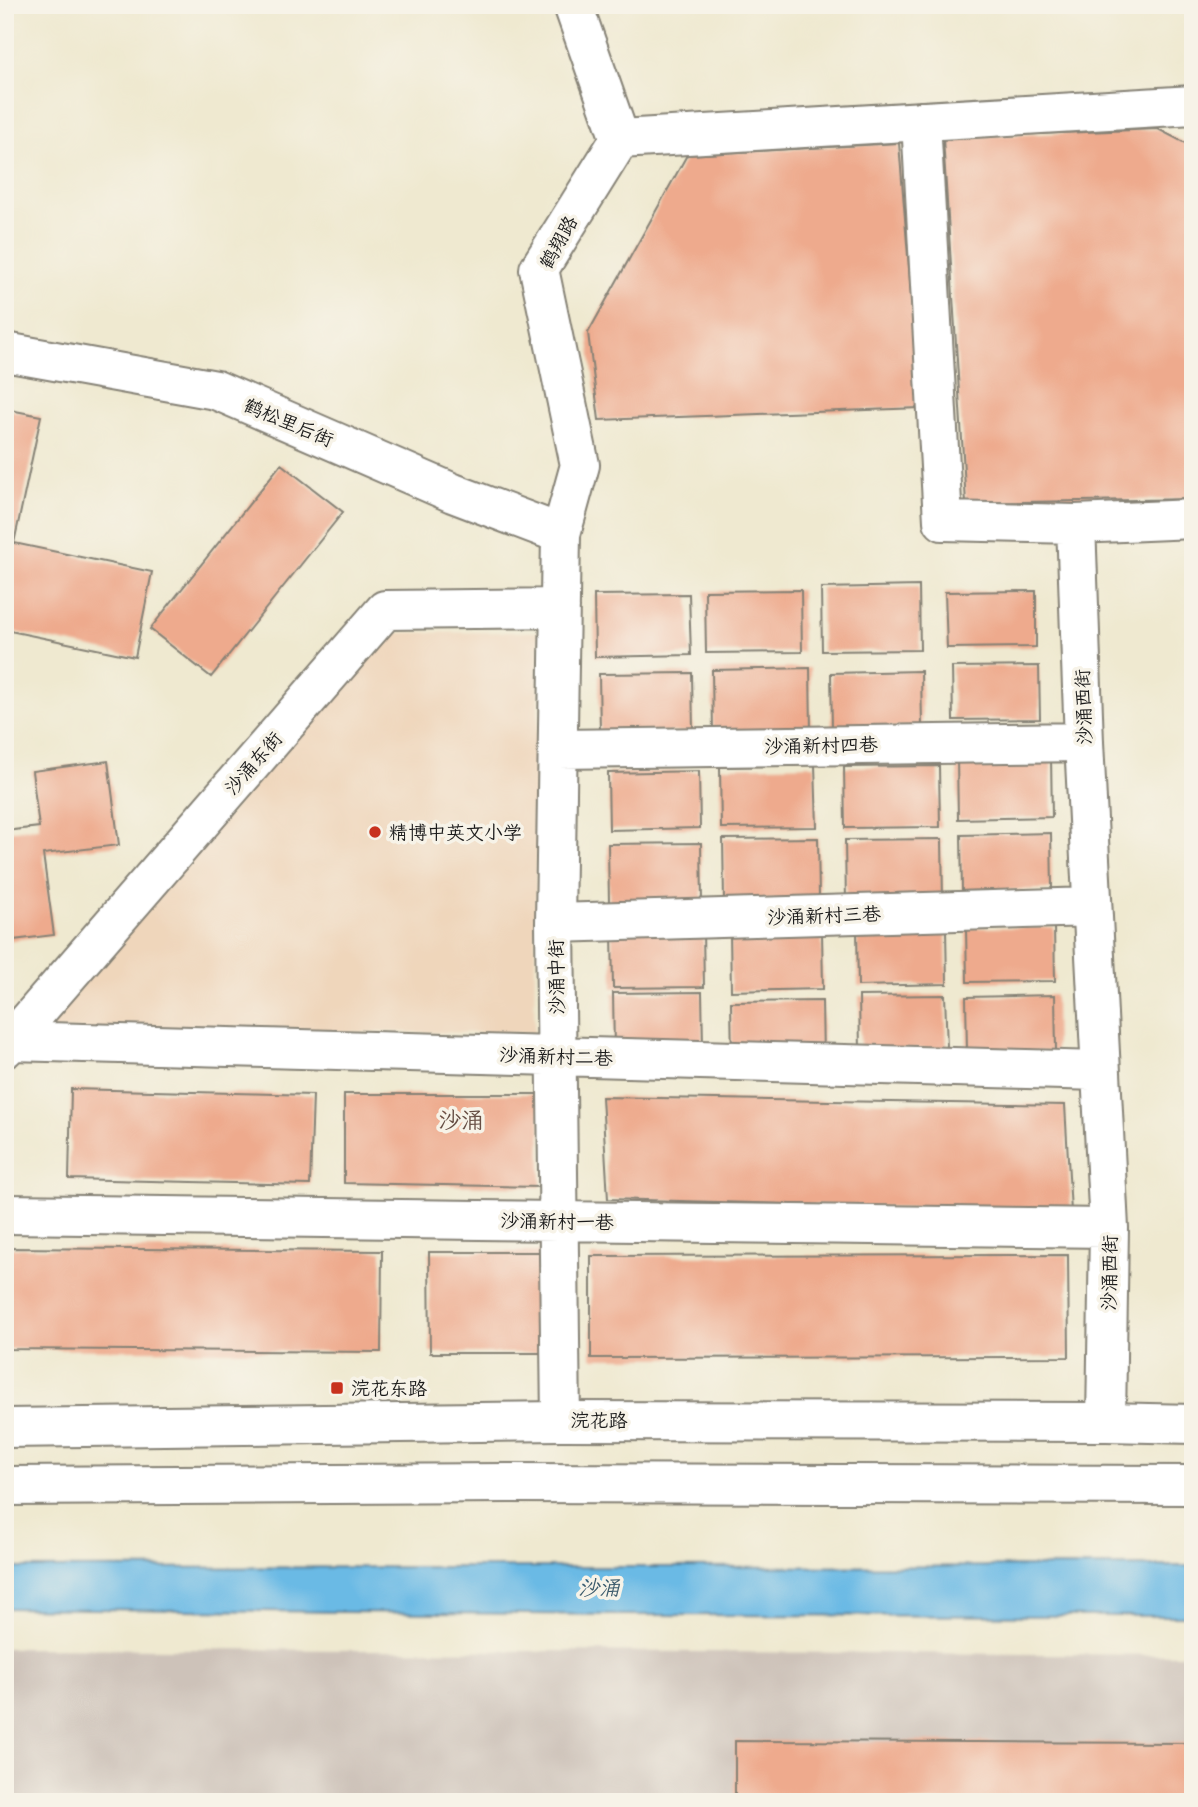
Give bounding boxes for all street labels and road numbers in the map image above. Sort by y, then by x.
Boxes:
street label: 鹤翔路 [531,210,583,273]
street label: 鹤松里后街 [240,390,339,453]
street label: 沙涌西街 [1067,669,1097,746]
street label: 沙涌东街 [217,724,288,800]
street label: 沙涌新村四巷 [764,729,878,759]
street label: 沙涌新村三巷 [767,898,881,930]
street label: 沙涌中街 [540,939,570,1015]
street label: 沙涌新村二巷 [499,1039,613,1071]
street label: 沙涌新村一巷 [500,1205,614,1235]
street label: 沙涌西街 [1093,1235,1123,1311]
street label: 浣花路 [570,1405,628,1433]

